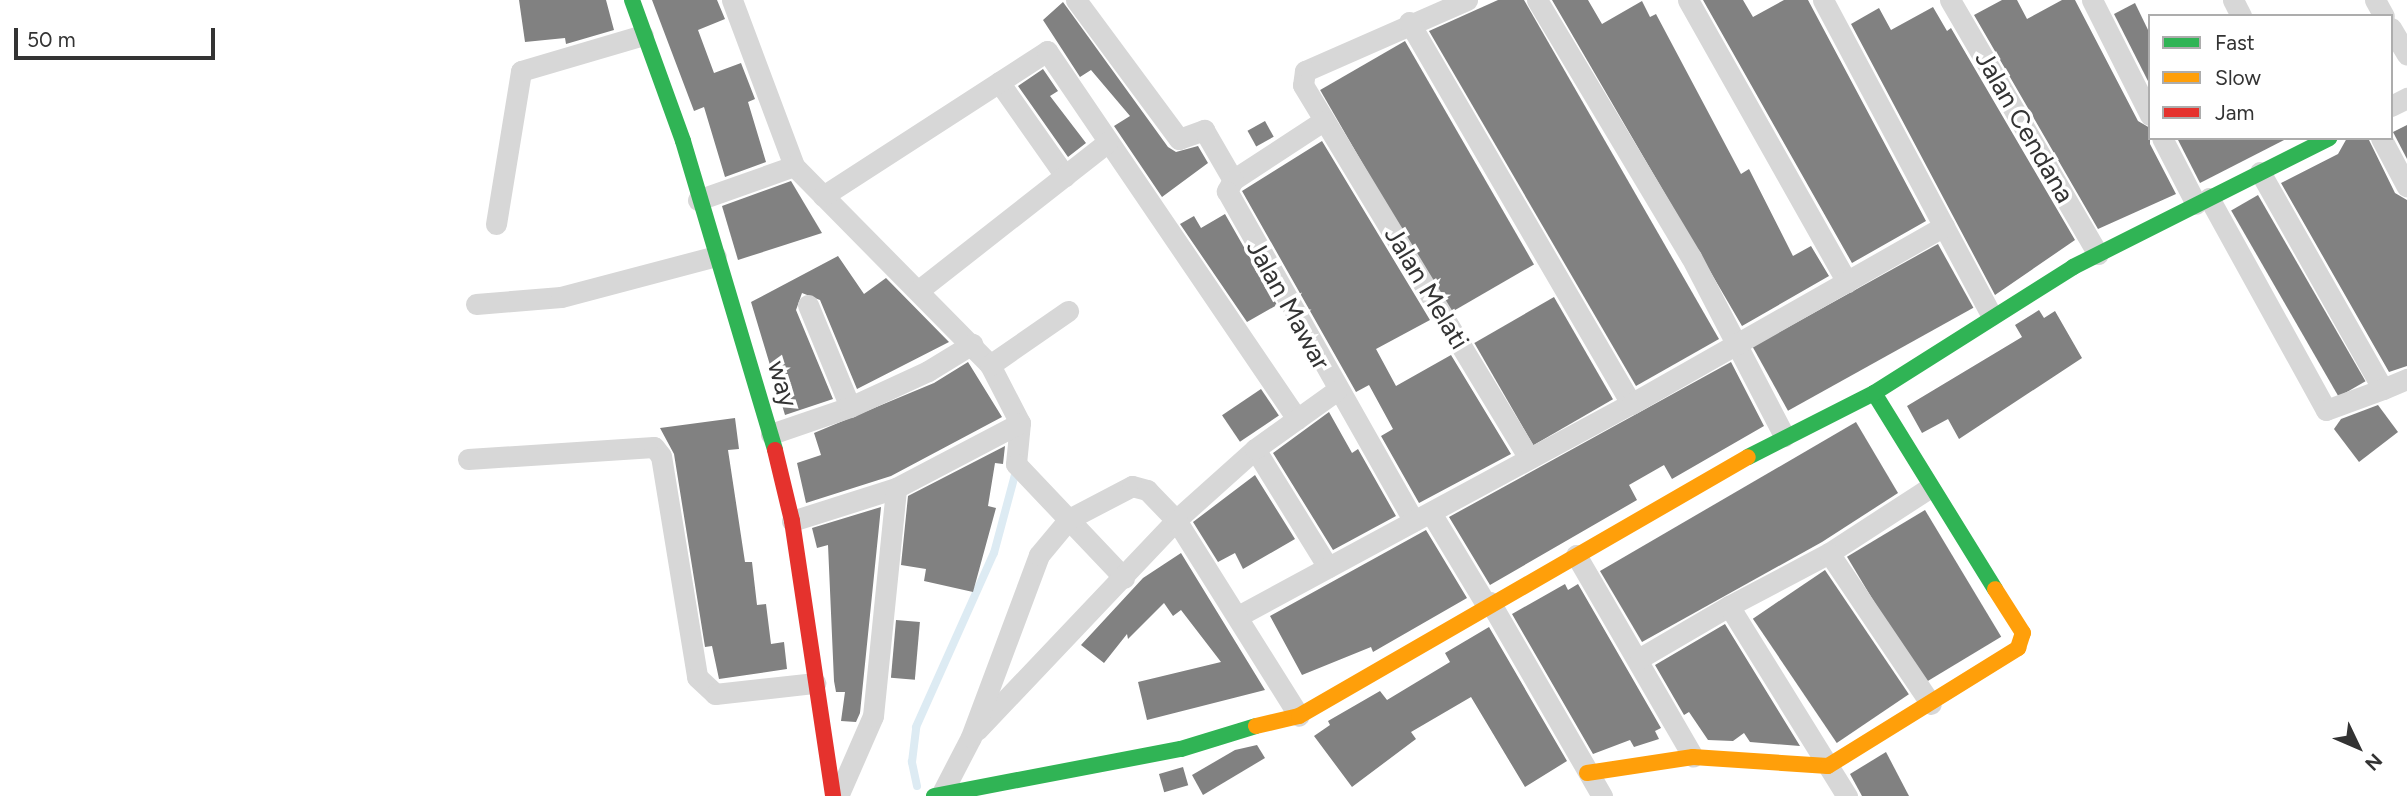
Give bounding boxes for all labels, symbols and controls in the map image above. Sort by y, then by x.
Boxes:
scale bar [18,14,219,58]
legend [2148,14,2393,140]
text: 50 m [27,27,76,52]
text: Fast [2215,30,2255,55]
street label: Jalan Cendana [1968,45,2080,209]
text: Slow [2215,65,2261,90]
text: Jam [2215,100,2254,125]
street label: Jalan Melati [1377,221,1475,355]
street label: Jalan Mawar [1240,235,1336,375]
street label: way [760,357,804,411]
north arrow [2323,712,2393,782]
text: N [2360,749,2387,775]

